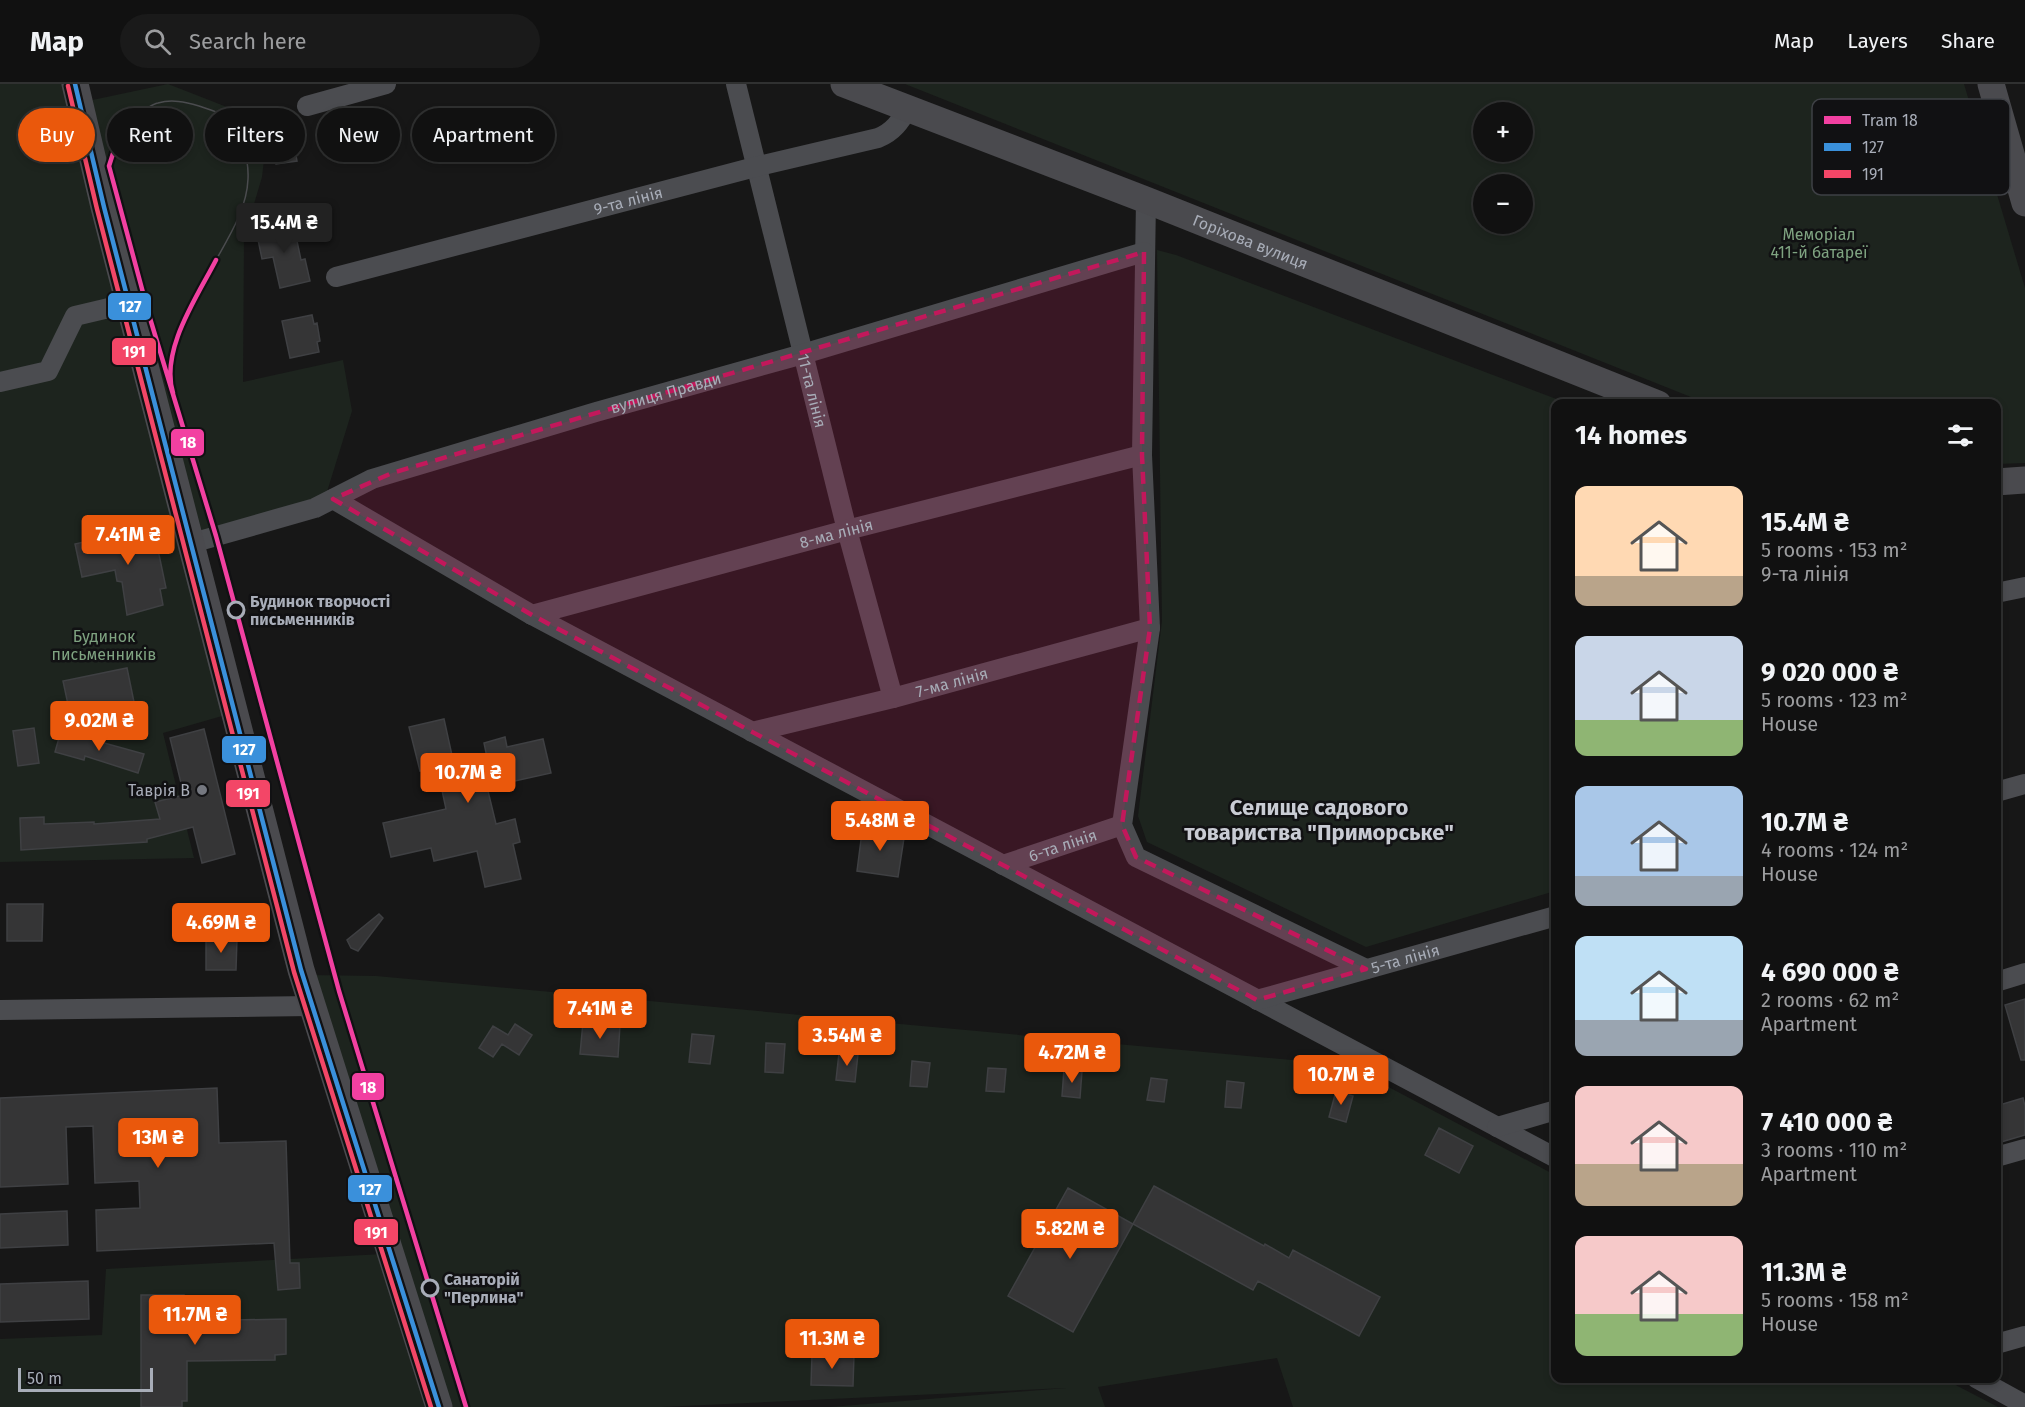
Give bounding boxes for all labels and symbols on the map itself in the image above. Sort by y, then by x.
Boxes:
legend [1812,99,2010,195]
text: Tram 18 [1862,111,1918,130]
text: 127 [1862,138,1884,157]
text: 191 [1862,165,1884,184]
street label: 9-та лінія [592,182,665,218]
pin: 15.4M ₴ [229,203,339,254]
street label: Горіхова вулиця [1190,210,1311,273]
park label: Меморіал 411-й батареї [1770,225,1868,262]
line badge: 127 [107,292,152,321]
text: 127 [118,297,142,316]
line badge: 191 [111,337,157,366]
text: 191 [122,342,146,361]
street label: 11-та лінія [794,352,831,430]
street label: вулиця Правди [608,368,723,417]
line badge: 18 [170,428,205,457]
text: 18 [180,433,196,452]
street label: 8-ма лінія [797,514,875,552]
pin: 7.41M ₴ [73,515,183,566]
place label: Будинок творчості письменників [250,592,390,629]
marker: Будинок творчості письменників [227,601,245,619]
park label: Будинок письменників [52,627,156,664]
street label: 7-ма лінія [914,663,990,701]
pin: 9.02M ₴ [44,701,154,752]
line badge: 127 [221,735,267,764]
text: 127 [232,740,256,759]
pin: 10.7M ₴ [413,753,523,804]
line badge: 191 [225,779,271,808]
place label: Таврія В [128,781,190,800]
marker: Таврія В [195,783,209,797]
text: 191 [236,784,260,803]
district label: Селище садового товариства "Приморське" [1184,794,1454,846]
pin: 5.48M ₴ [825,801,935,852]
street label: 6-та лінія [1026,825,1099,865]
pin: 4.69M ₴ [166,903,276,954]
street label: 5-та лінія [1369,940,1442,977]
pin: 7.41M ₴ [545,989,655,1040]
pin: 3.54M ₴ [792,1016,902,1067]
pin: 4.72M ₴ [1017,1033,1127,1084]
pin: 10.7M ₴ [1286,1055,1396,1106]
line badge: 18 [351,1072,385,1101]
text: 18 [360,1078,376,1097]
pin: 13M ₴ [116,1118,200,1169]
line badge: 127 [347,1174,393,1203]
text: 127 [358,1180,382,1199]
pin: 5.82M ₴ [1015,1209,1125,1260]
line badge: 191 [353,1218,399,1246]
text: 191 [364,1223,388,1242]
place label: Санаторій "Перлина" [444,1270,523,1307]
marker: Санаторій "Перлина" [421,1279,439,1297]
pin: 11.7M ₴ [140,1295,250,1346]
pin: 11.3M ₴ [777,1319,887,1370]
scale bar [18,1365,153,1392]

